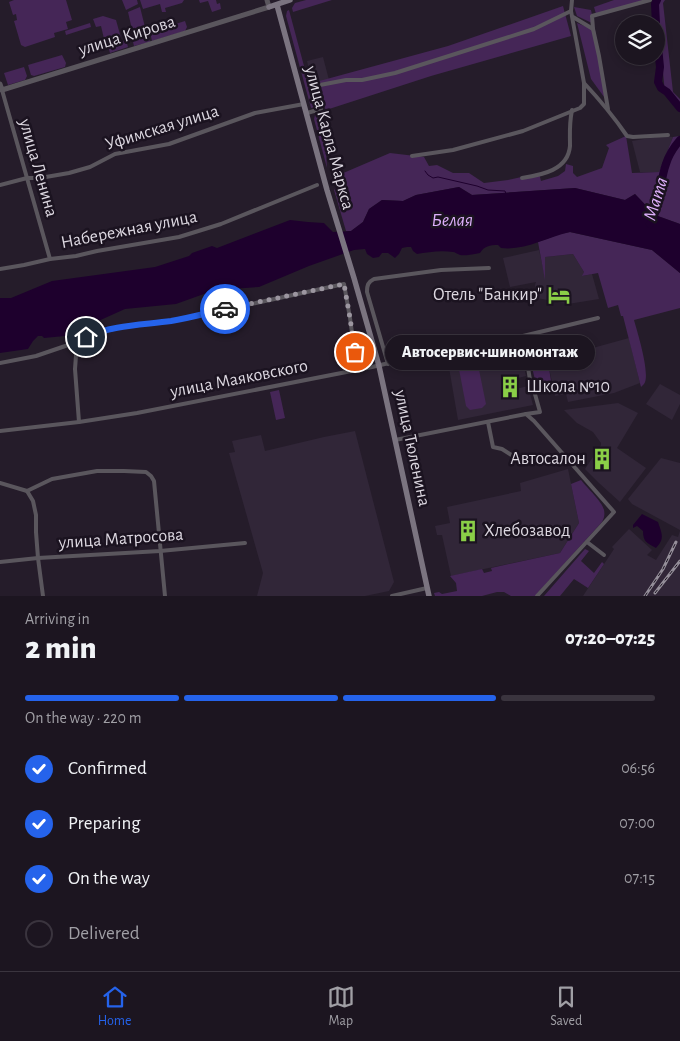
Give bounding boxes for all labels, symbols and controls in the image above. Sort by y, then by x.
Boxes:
street label: улица Кирова [76,13,177,60]
map controls [615,15,665,65]
button: layers [615,15,665,65]
street label: улица Карла Маркса [301,63,357,212]
street label: Уфимская улица [103,102,221,154]
street label: улица Ленина [15,116,61,219]
water label: Мата [640,175,672,223]
street label: Набережная улица [59,207,199,252]
water label: Белая [431,211,473,230]
hotel icon: Отель "Банкир" [546,282,572,308]
courier [200,284,250,334]
place label: Отель "Банкир" [433,286,542,304]
icon: car [211,295,239,323]
pin [65,316,107,358]
icon: home [72,323,100,351]
pin [334,331,376,373]
callout: Автосервис+шиномонтаж [385,334,595,370]
icon: bag [341,338,369,366]
text: Автосервис+шиномонтаж [402,344,578,360]
street label: улица Маяковского [168,357,309,401]
building icon: Школа №10 [497,374,523,400]
place label: Школа №10 [526,378,610,396]
street label: улица Тюленина [391,387,433,508]
building icon: Автосалон [589,446,615,472]
place label: Автосалон [510,450,586,468]
building icon: Хлебозавод [455,518,481,544]
place label: Хлебозавод [484,521,570,540]
street label: улица Матросова [57,526,184,552]
text: Arriving in [25,611,90,627]
text: 07:20–07:25 [565,629,655,648]
text: 2 min [25,632,97,664]
text: On the way · 220 m [25,710,141,726]
icon: check [25,755,53,783]
text: Confirmed [68,759,147,778]
text: 06:56 [621,760,655,776]
icon: check [25,810,53,838]
text: Preparing [68,814,141,833]
text: 07:00 [619,815,655,831]
icon: check [25,865,53,893]
text: On the way [68,869,150,888]
text: 07:15 [624,870,655,886]
text: Delivered [68,924,140,943]
tab: Home [98,983,131,1030]
tab: Map [327,983,355,1030]
tab: Saved [550,983,582,1030]

